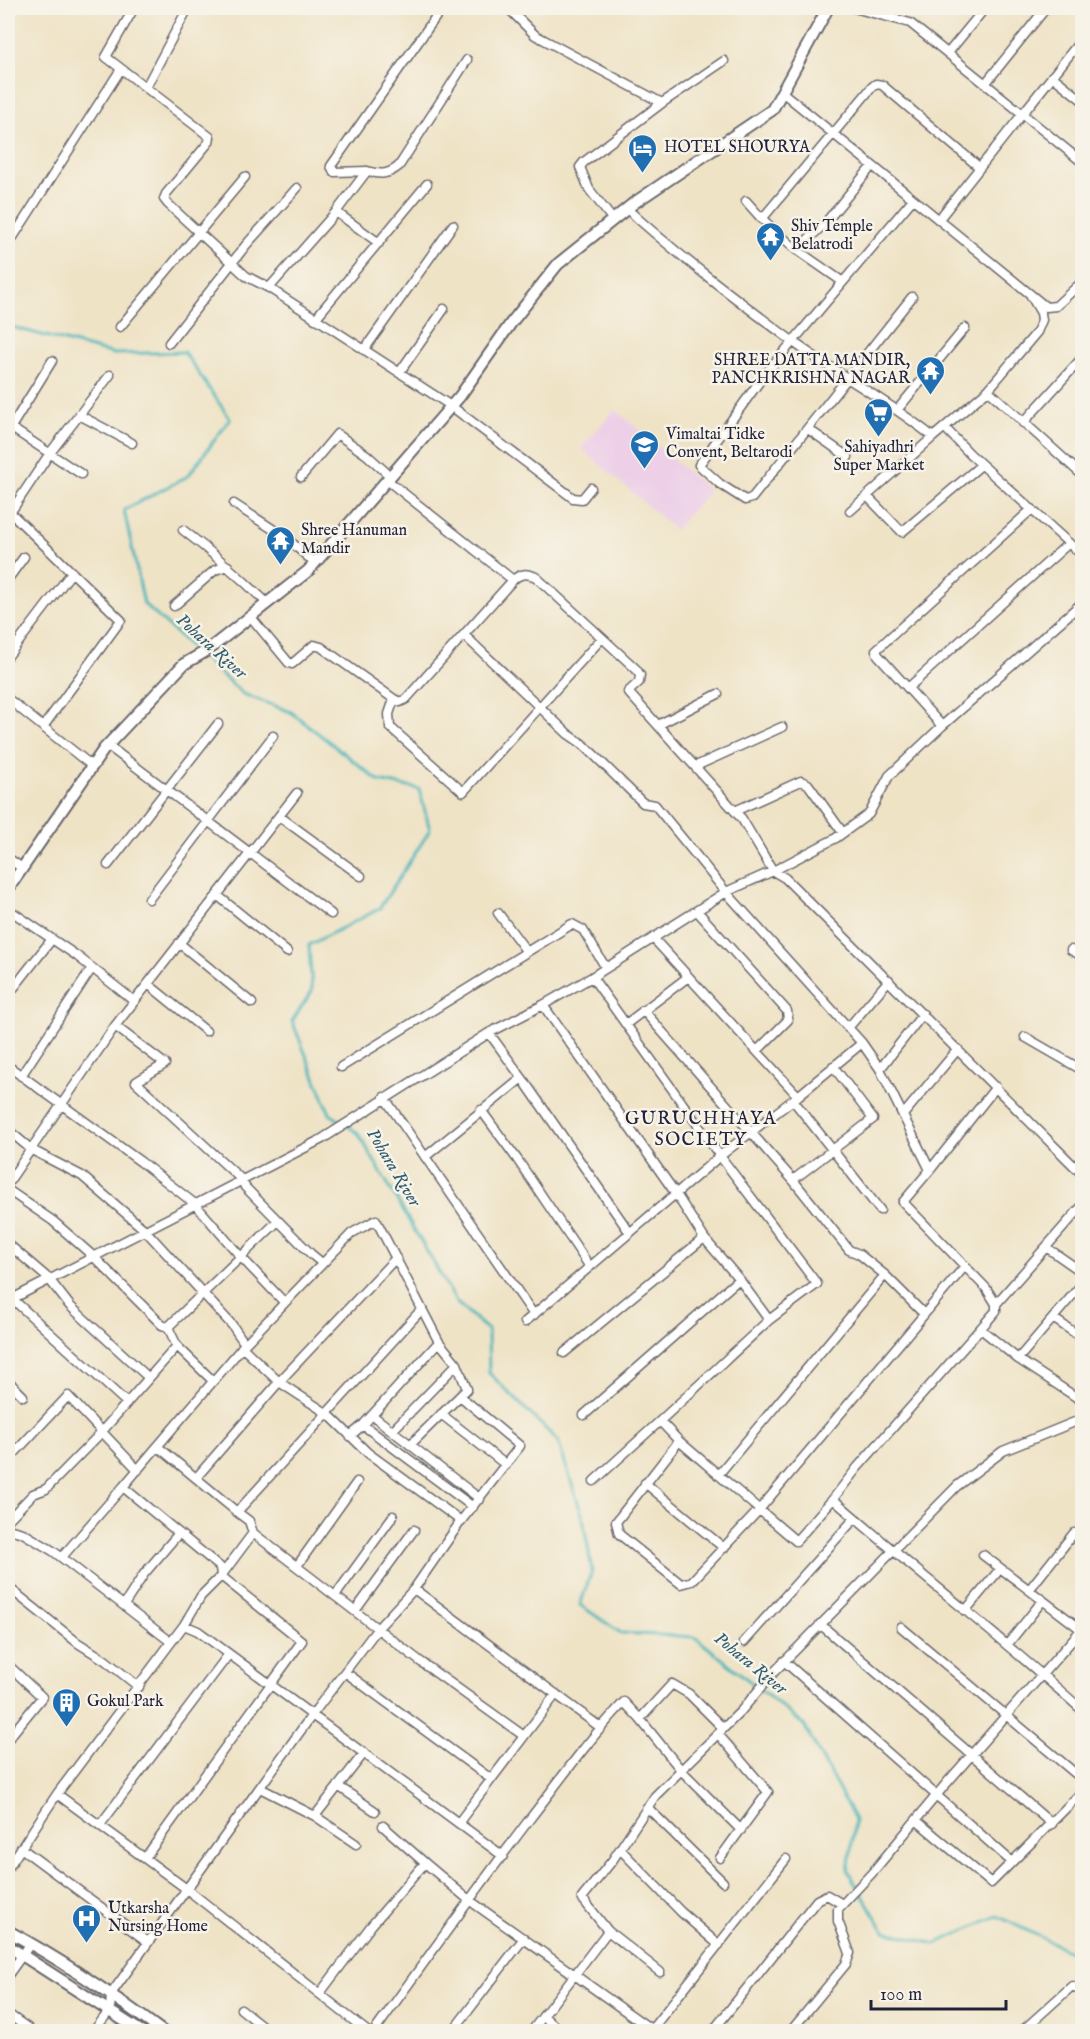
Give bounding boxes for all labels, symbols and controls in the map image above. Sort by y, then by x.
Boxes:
hotel icon: HOTEL SHOURYA [627,132,659,174]
place label: HOTEL SHOURYA [664,138,811,158]
place label: Shiv Temple Belatrodi [791,217,873,255]
temple icon: Shiv Temple Belatrodi [754,220,786,262]
place label: SHREE DATTA MANDIR, PANCHKRISHNA NAGAR [712,351,911,389]
temple icon: SHREE DATTA MANDIR, PANCHKRISHNA NAGAR [915,354,947,396]
supermarket icon: Sahiyadhri Super Market [863,396,895,438]
place label: Vimaltai Tidke Convent, Beltarodi [665,425,792,463]
school or university icon: Vimaltai Tidke Convent, Beltarodi [629,428,661,470]
place label: Sahiyadhri Super Market [834,438,925,476]
place label: Shree Hanuman Mandir [301,521,407,559]
temple icon: Shree Hanuman Mandir [264,524,296,566]
water label: Pohara River [171,609,252,685]
district label: GURUCHHAYA SOCIETY [625,1108,777,1152]
water label: Pohara River [361,1125,426,1212]
water label: Pohara River [709,1628,792,1701]
building icon: Gokul Park [50,1686,82,1728]
place label: Gokul Park [87,1692,164,1712]
place label: Utkarsha Nursing Home [108,1899,208,1937]
hospital icon: Utkarsha Nursing Home [71,1902,103,1944]
scale bar [871,1973,1006,2011]
text: 100 m [880,1984,922,2007]

